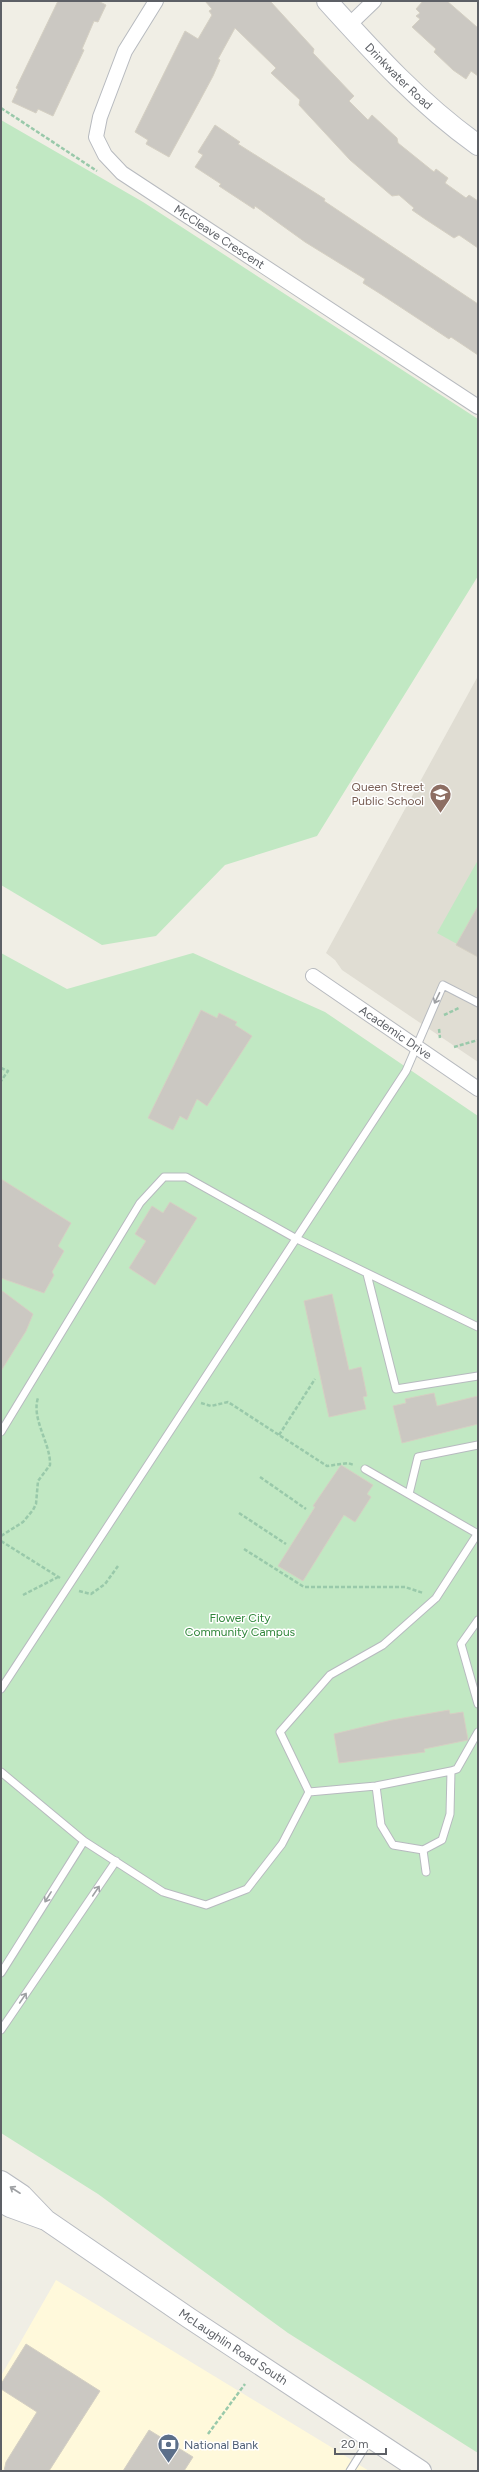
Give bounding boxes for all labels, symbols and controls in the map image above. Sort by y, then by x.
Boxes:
street label: Drinkwater Road [362,40,435,112]
street label: McCleave Crescent [171,202,267,272]
place label: Queen Street Public School [351,780,424,808]
school or university icon: Queen Street Public School [427,781,453,814]
one-way arrow [433,992,440,1004]
street label: Academic Drive [357,1003,435,1062]
park label: Flower City Community Campus [185,1611,296,1639]
one-way arrow [92,1885,100,1896]
one-way arrow [44,1892,52,1903]
one-way arrow [19,1993,27,2004]
one-way arrow [9,2186,20,2194]
street label: McLaughlin Road South [176,2306,290,2388]
scale bar [335,2430,386,2456]
bank icon: National Bank [155,2432,181,2465]
text: 20 m [341,2437,369,2451]
place label: National Bank [184,2438,258,2452]

